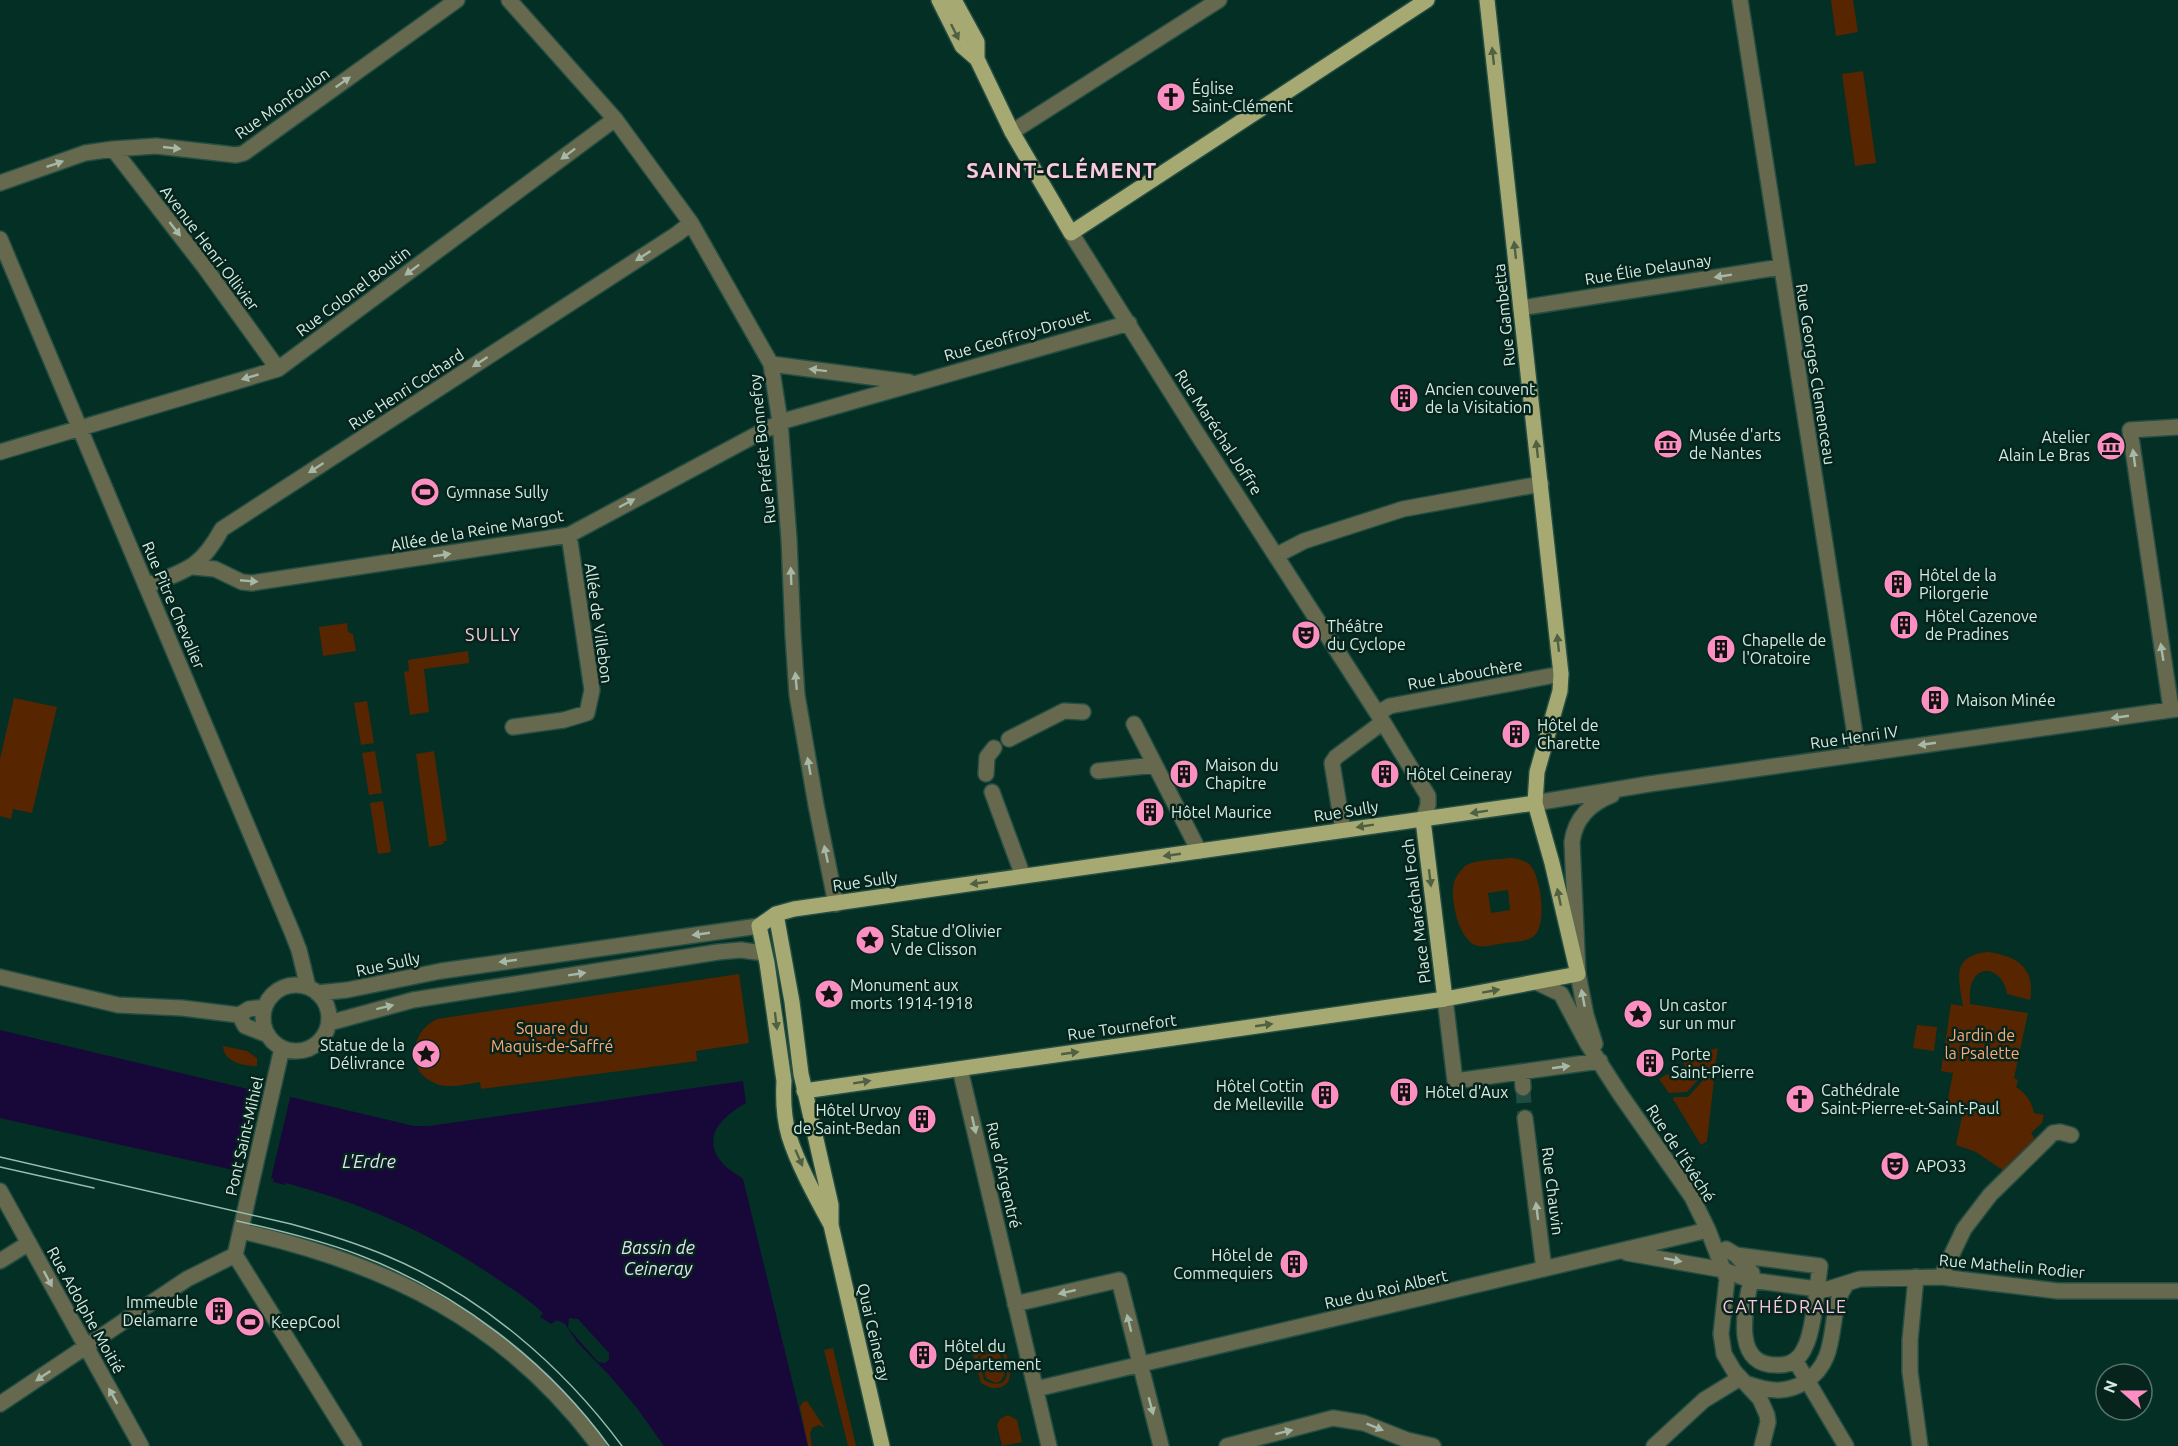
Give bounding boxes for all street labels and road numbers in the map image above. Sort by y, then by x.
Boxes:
street label: Rue Monfoulon [231,64,333,142]
street label: Avenue Henri Ollivier [157,182,263,314]
street label: Rue Colonel Boutin [292,242,414,340]
street label: Rue Élie Delaunay [1583,248,1713,288]
street label: Rue Gambetta [1490,263,1518,367]
street label: Rue Georges Clemenceau [1793,282,1839,466]
street label: Rue Geoffroy-Drouet [942,305,1093,364]
street label: Rue Henri Cochard [345,345,467,433]
street label: Rue Maréchal Joffre [1172,366,1266,498]
street label: Rue Préfet Bonnefoy [745,373,779,525]
street label: Allée de la Reine Margot [389,506,566,554]
street label: Rue Pitre Chevalier [139,539,209,671]
street label: Allée de Villebon [582,562,616,684]
street label: Rue Labouchère [1406,655,1524,693]
street label: Rue Henri IV [1809,722,1899,752]
street label: Rue Sully [1312,797,1380,825]
street label: Place Maréchal Foch [1398,837,1434,985]
street label: Rue Sully [831,868,899,894]
street label: Rue Sully [354,948,422,980]
street label: Rue Tournefort [1066,1010,1178,1044]
street label: Pont Saint-Mihiel [222,1075,266,1197]
street label: Rue de l'Évêché [1643,1100,1721,1205]
street label: Rue d'Argentré [983,1120,1025,1230]
street label: Rue Chauvin [1539,1146,1567,1236]
street label: Rue Adolphe Moitié [44,1244,128,1376]
street label: Rue Mathelin Rodier [1938,1251,2086,1281]
street label: Rue du Roi Albert [1323,1266,1450,1312]
street label: Quai Ceineray [854,1281,894,1383]

